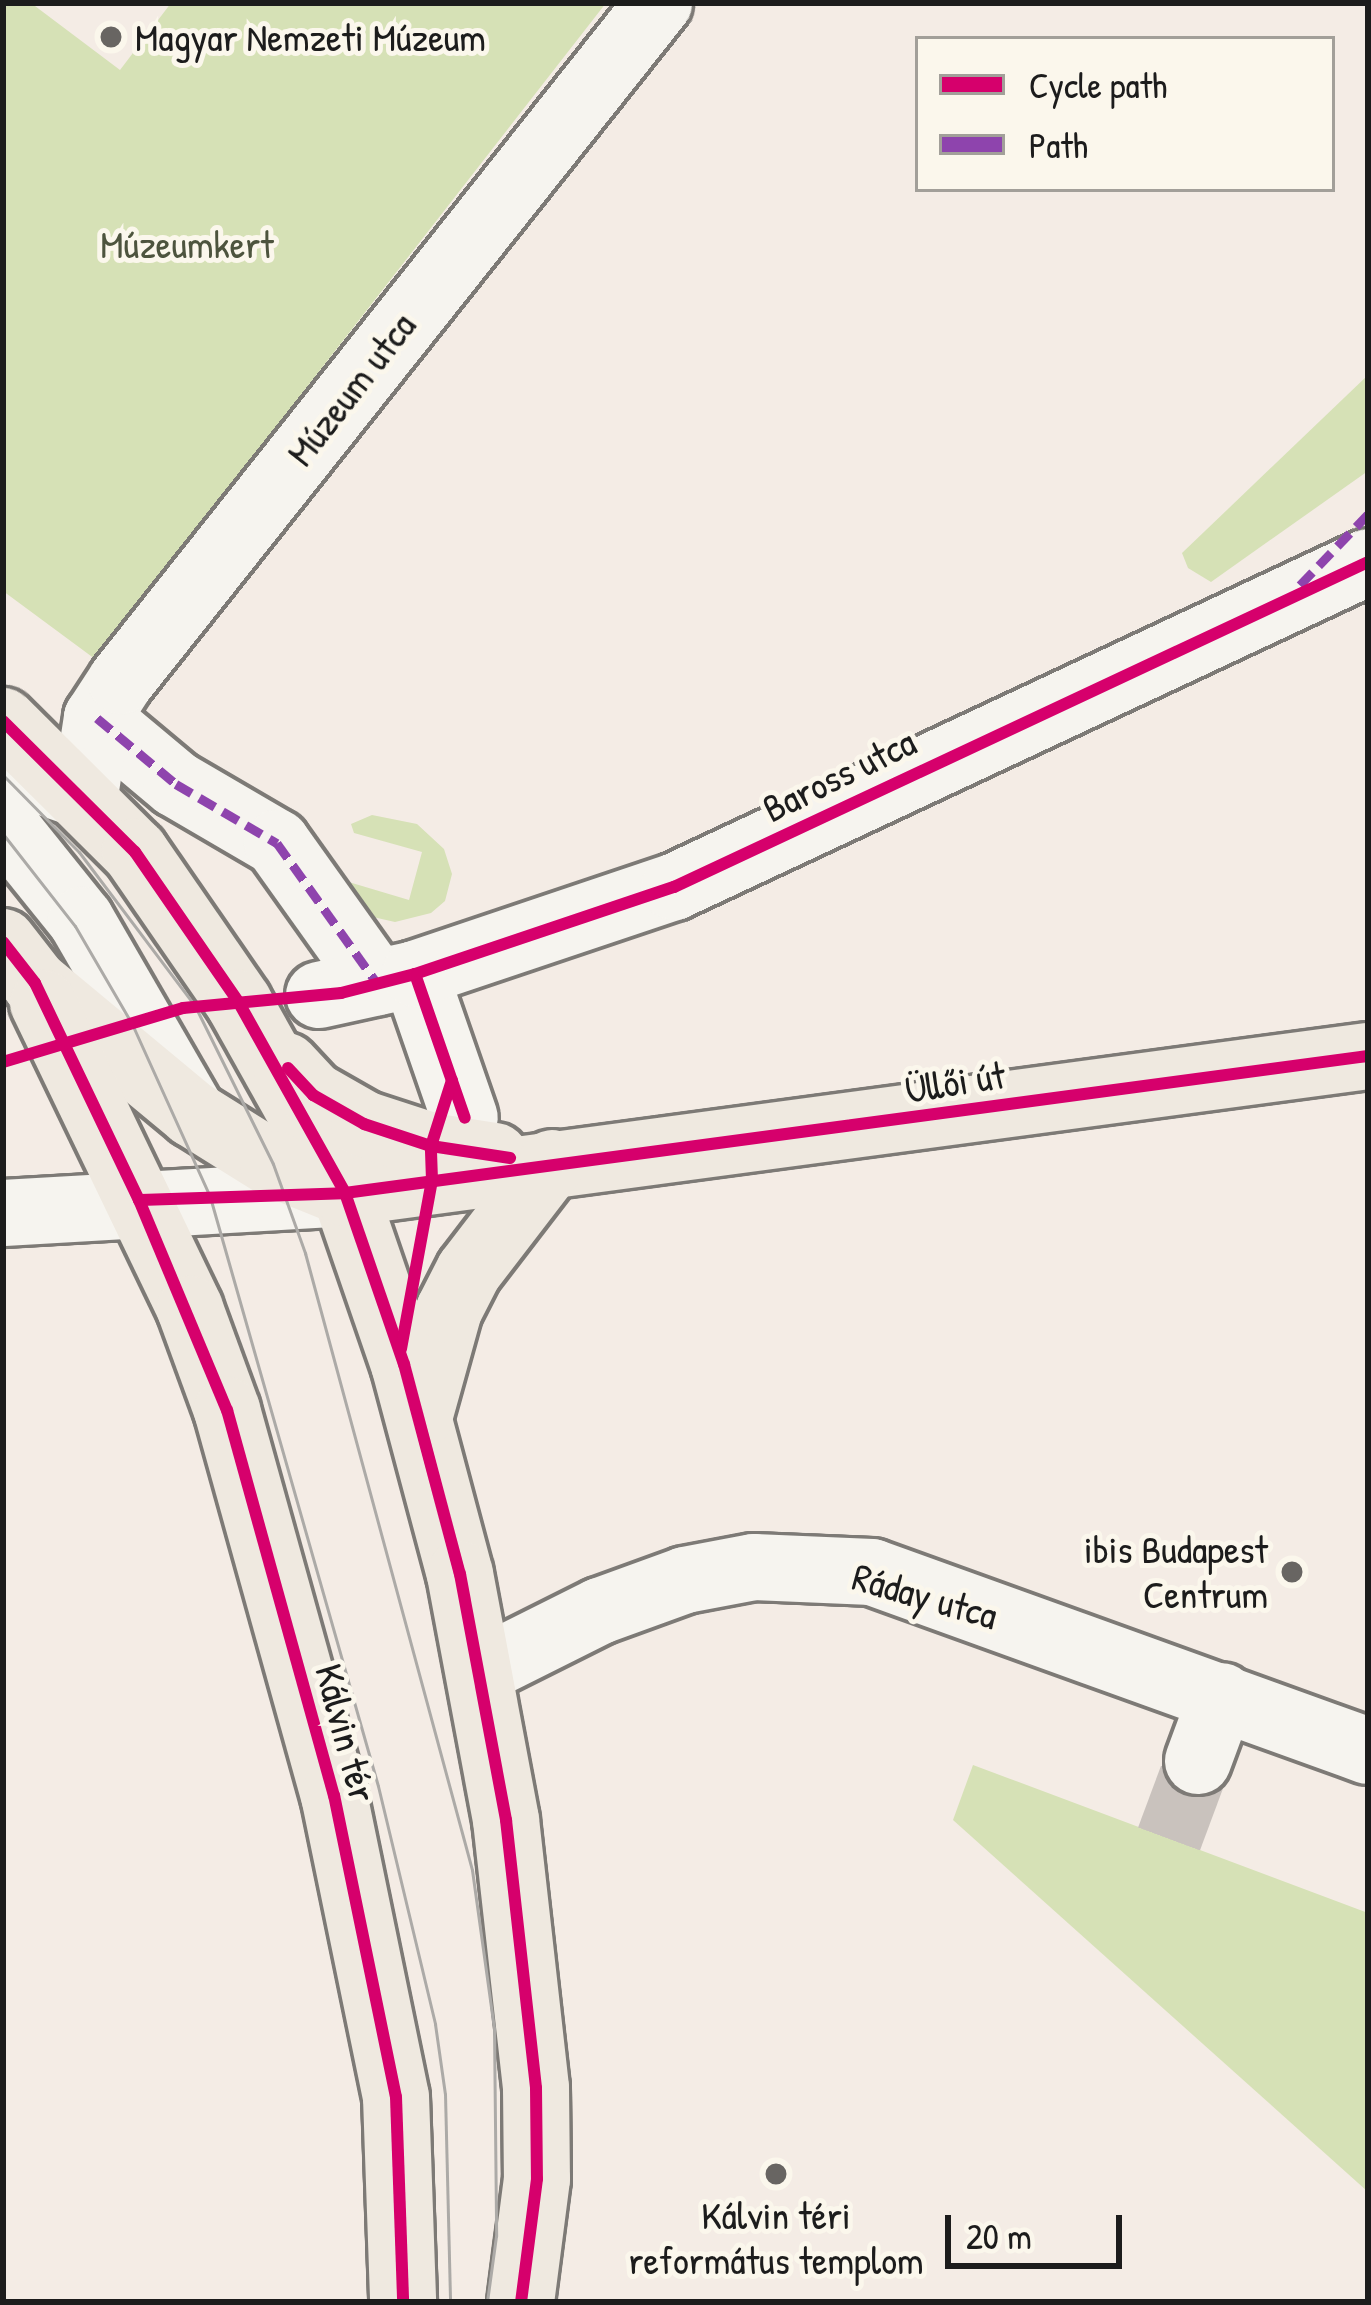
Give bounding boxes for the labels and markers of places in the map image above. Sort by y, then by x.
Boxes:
place label: Magyar Nemzeti Múzeum [135,14,486,60]
marker: Magyar Nemzeti Múzeum [98,24,124,50]
place label: ibis Budapest Centrum [1084,1527,1268,1618]
marker: ibis Budapest Centrum [1279,1559,1305,1585]
marker: Kálvin téri református templom [763,2161,789,2187]
place label: Kálvin téri református templom [629,2193,923,2284]

